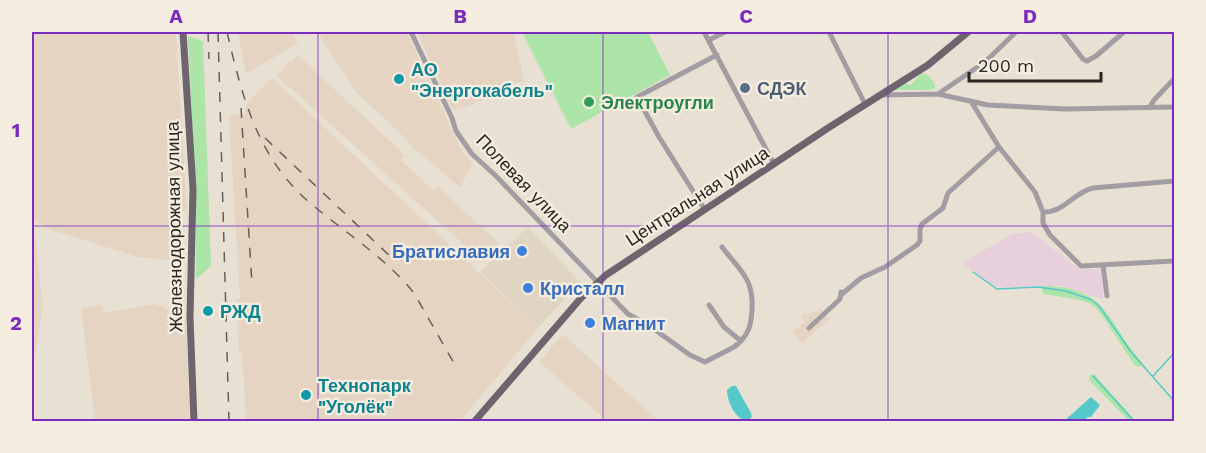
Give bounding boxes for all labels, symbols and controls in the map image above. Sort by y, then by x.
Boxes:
text: A [169,4,183,28]
text: B [453,4,467,28]
text: C [739,4,753,28]
text: D [1023,4,1037,28]
scale bar [969,45,1101,83]
text: 200 m [978,55,1034,76]
place label: АО "Энергокабель" [411,59,553,101]
marker: АО "Энергокабель" [392,72,406,86]
place label: СДЭК [757,78,807,99]
marker: СДЭК [738,81,752,95]
place label: Электроугли [601,92,714,113]
marker: Электроугли [582,95,596,109]
text: 1 [12,118,20,142]
street label: Железнодорожная улица [162,120,186,333]
street label: Полевая улица [472,130,577,237]
street label: Центральная улица [621,141,773,250]
place label: Братиславия [392,241,510,262]
marker: Братиславия [515,244,529,258]
place label: Кристалл [540,278,625,299]
marker: Кристалл [521,281,535,295]
place label: РЖД [220,301,261,322]
marker: РЖД [201,304,215,318]
text: 2 [10,311,22,335]
place label: Магнит [602,313,666,334]
marker: Магнит [583,316,597,330]
place label: Технопарк "Уголёк" [318,375,412,417]
marker: Технопарк "Уголёк" [299,388,313,402]

